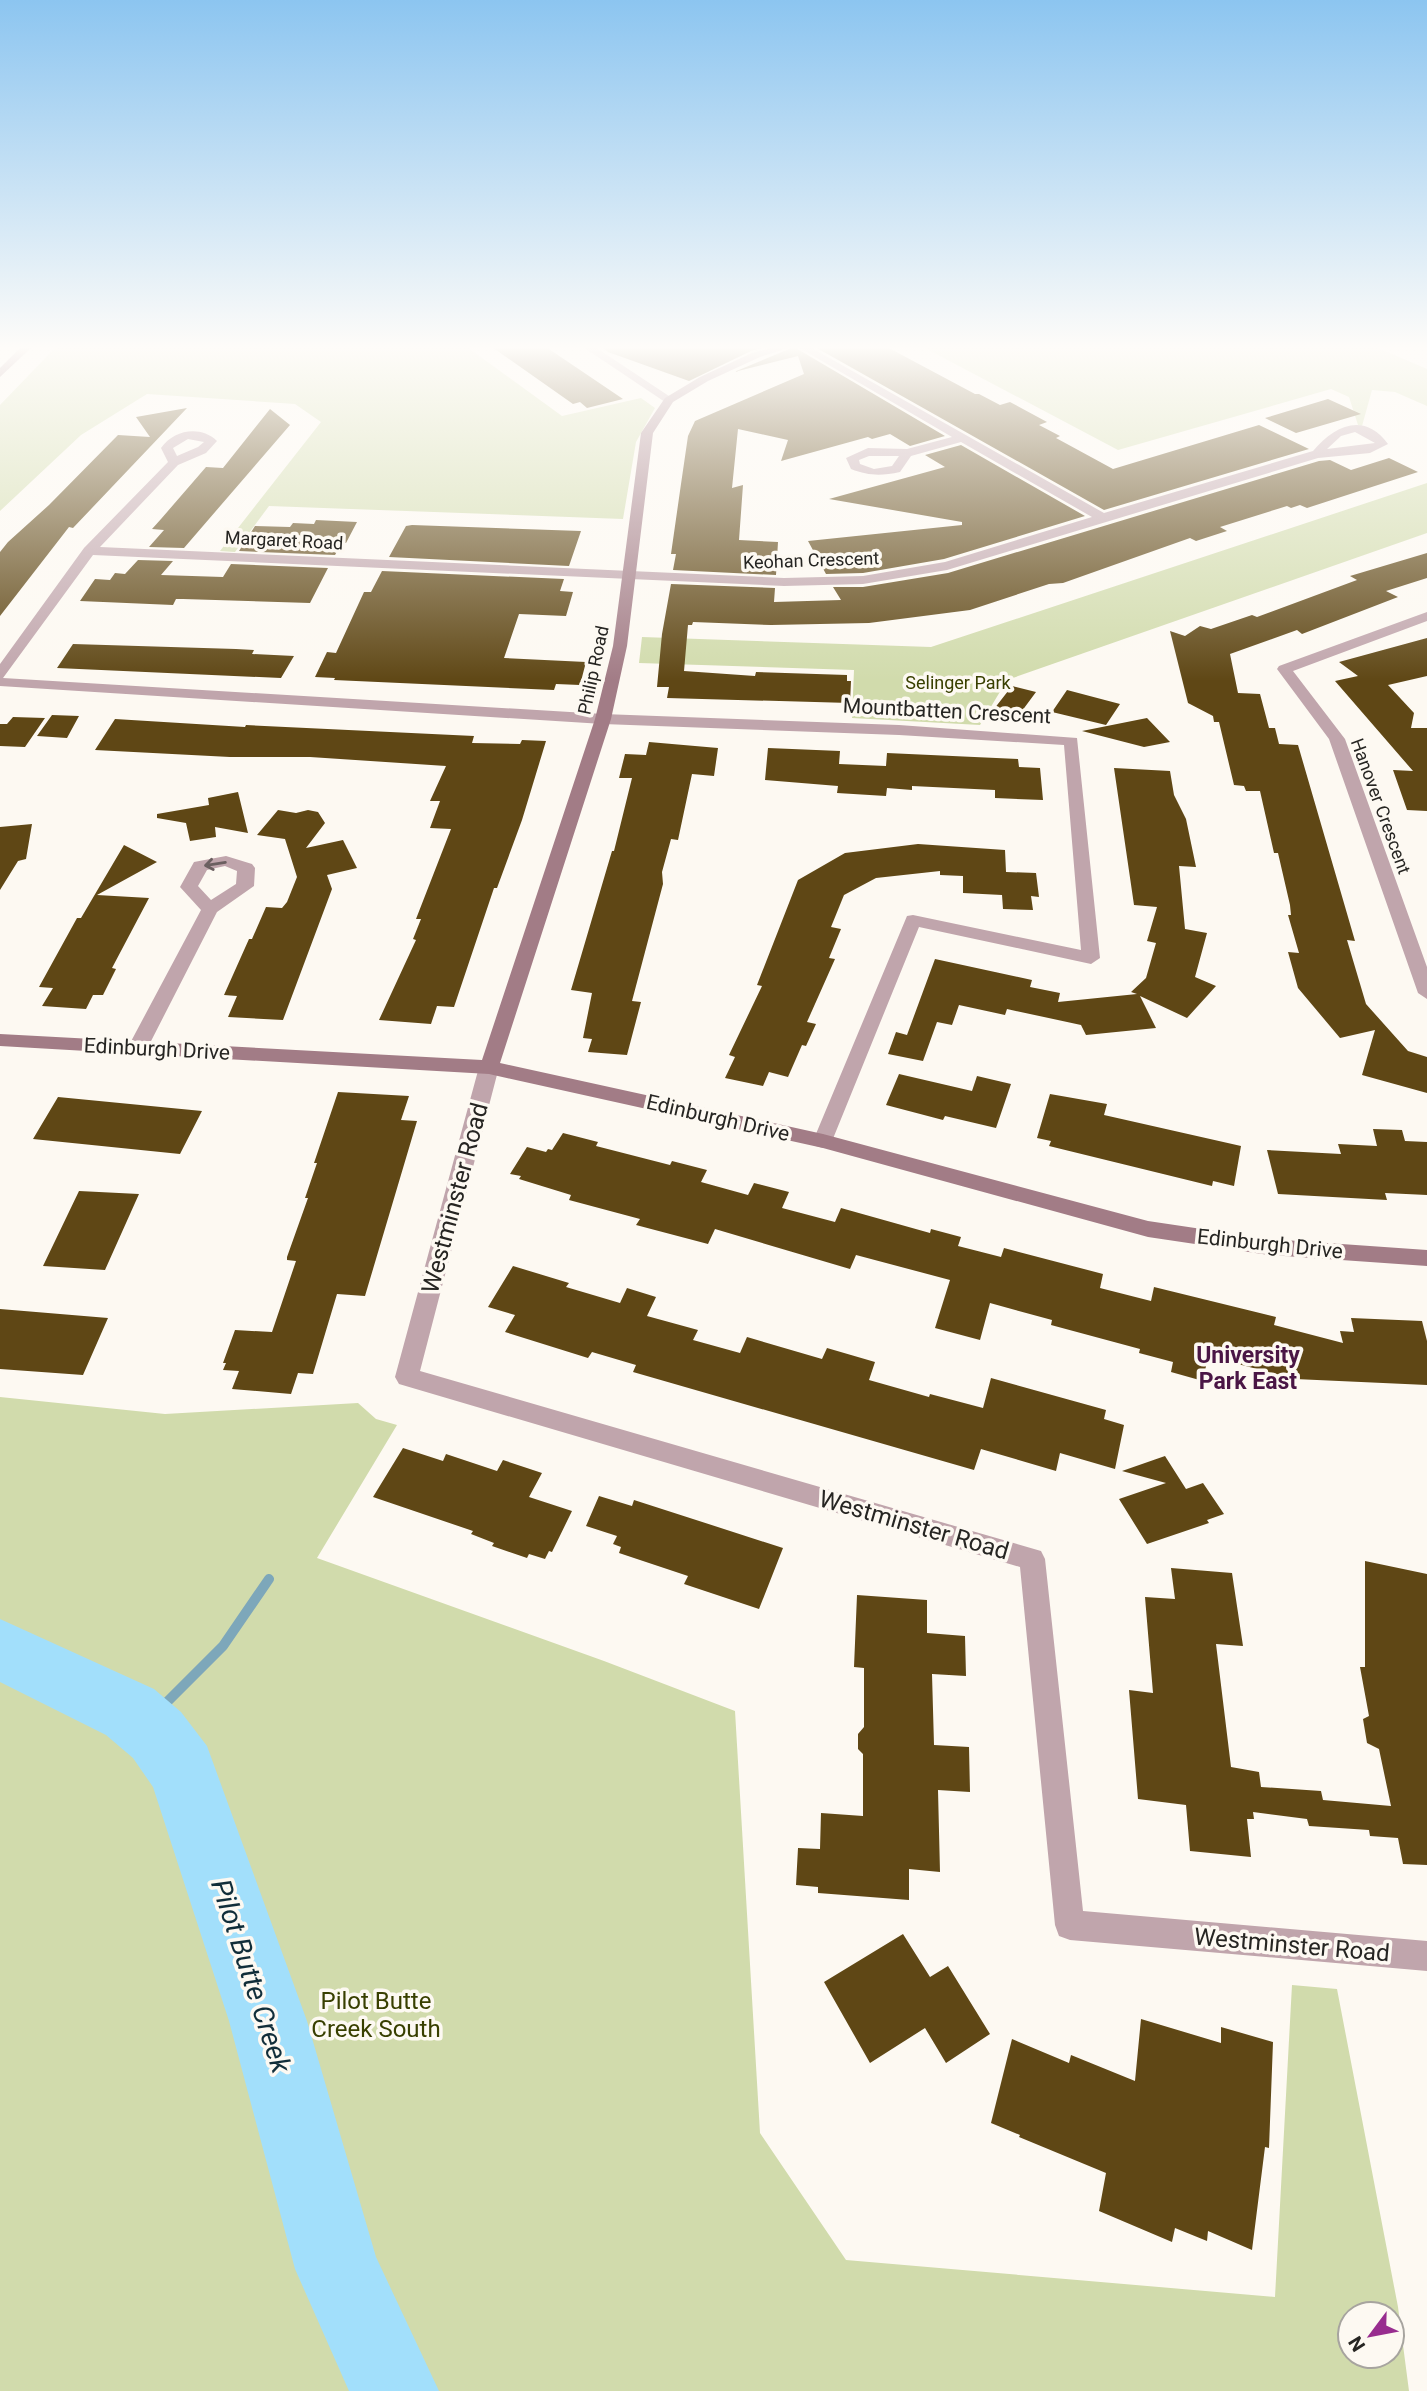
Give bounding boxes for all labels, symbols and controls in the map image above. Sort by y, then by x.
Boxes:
street label: Margaret Road [224,526,344,554]
street label: Keohan Crescent [743,547,880,573]
street label: Philip Road [573,624,613,716]
park label: Selinger Park [905,672,1012,693]
street label: Mountbatten Crescent [842,694,1052,728]
street label: Hanover Crescent [1347,735,1415,877]
one-way arrow [204,858,227,871]
street label: Edinburgh Drive [83,1033,231,1065]
street label: Edinburgh Drive [644,1090,792,1146]
street label: Westminster Road [416,1100,494,1296]
street label: Edinburgh Drive [1196,1224,1344,1264]
district label: University Park East [1196,1342,1300,1395]
street label: Westminster Road [816,1485,1012,1565]
water label: Pilot Butte Creek [204,1875,298,2078]
street label: Westminster Road [1193,1923,1391,1967]
park label: Pilot Butte Creek South [311,1987,441,2043]
north arrow [1336,2300,1406,2370]
text: N [1344,2332,1370,2356]

